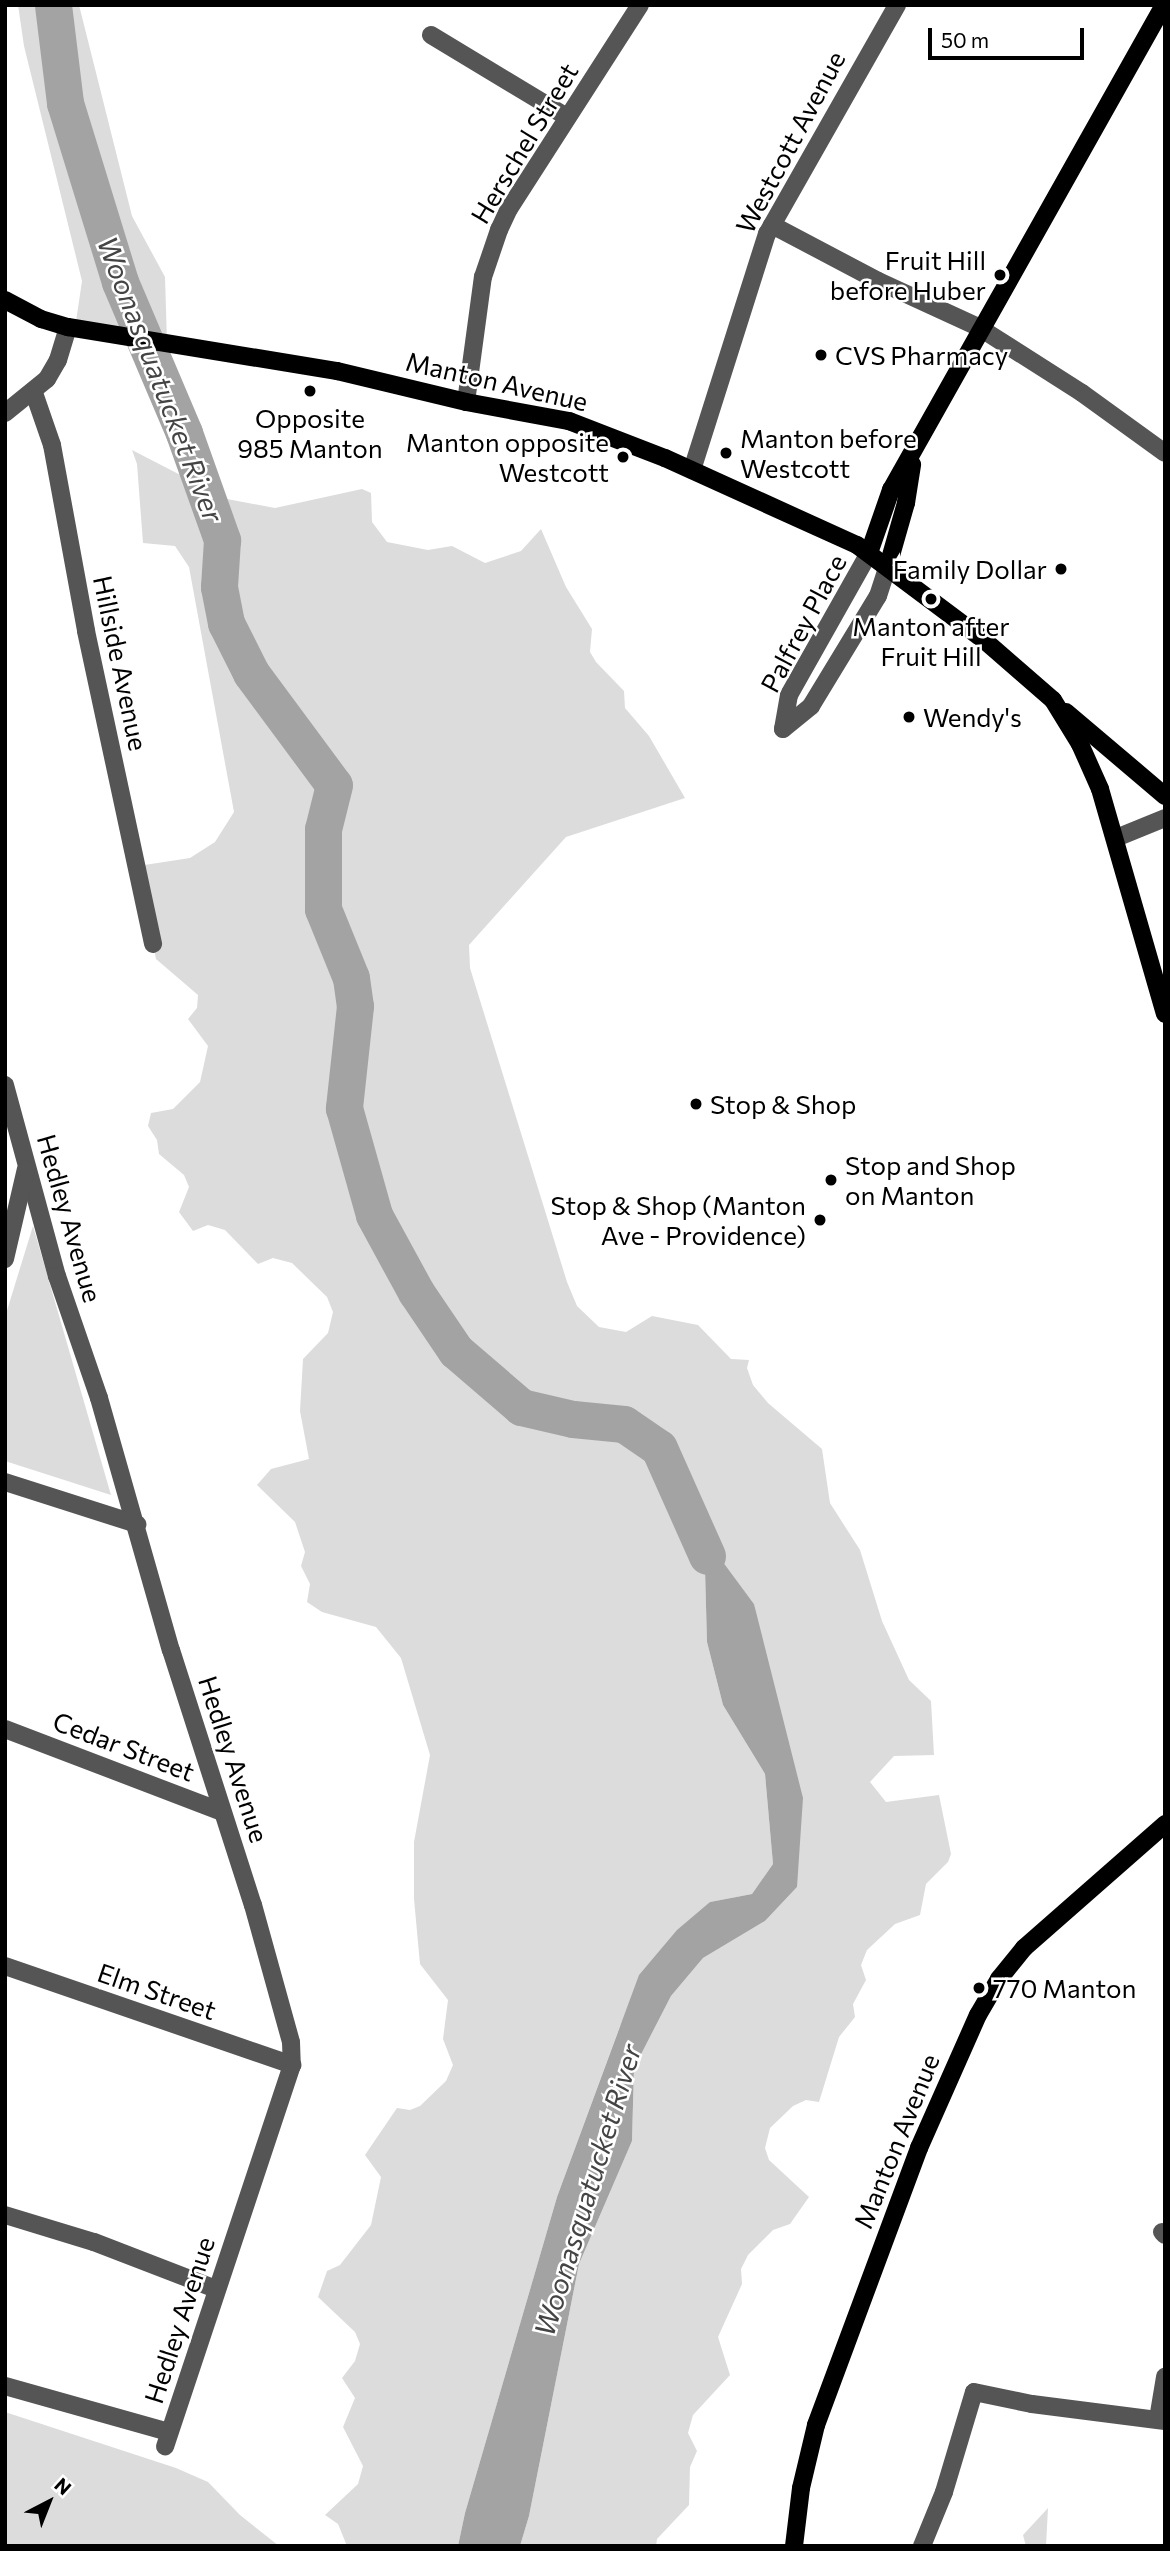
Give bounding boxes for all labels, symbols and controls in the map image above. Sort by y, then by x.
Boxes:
scale bar [932,14,1088,58]
text: 50 m [941,27,989,52]
street label: Westcott Avenue [729,46,851,238]
street label: Herschel Street [464,57,584,229]
water label: Woonasquatucket River [91,231,231,527]
place label: Fruit Hill before Huber [830,244,986,306]
marker: Fruit Hill before Huber [992,267,1008,283]
place label: CVS Pharmacy [835,339,1008,371]
street label: Manton Avenue [403,345,591,417]
marker: CVS Pharmacy [813,347,829,363]
marker: Opposite 985 Manton [302,383,318,399]
place label: Opposite 985 Manton [237,402,383,464]
place label: Manton before Westcott [740,422,917,484]
place label: Manton opposite Westcott [406,426,609,488]
marker: Manton before Westcott [718,445,734,461]
marker: Manton opposite Westcott [615,449,631,465]
street label: Palfrey Place [754,549,852,697]
place label: Family Dollar [893,553,1047,585]
marker: Family Dollar [1053,561,1069,577]
street label: Hillside Avenue [87,573,155,753]
marker: Manton after Fruit Hill [923,591,939,607]
place label: Manton after Fruit Hill [852,610,1010,672]
place label: Wendy's [923,701,1022,733]
marker: Wendy's [901,709,917,725]
place label: Stop & Shop [710,1088,856,1120]
marker: Stop & Shop [688,1096,704,1112]
street label: Hedley Avenue [31,1130,109,1306]
place label: Stop and Shop on Manton [845,1149,1016,1210]
marker: Stop and Shop on Manton [823,1172,839,1188]
place label: Stop & Shop (Manton Ave - Providence) [550,1189,806,1250]
marker: Stop & Shop (Manton Ave - Providence) [812,1212,828,1228]
street label: Hedley Avenue [192,1672,276,1846]
street label: Cedar Street [49,1705,199,1787]
street label: Elm Street [94,1956,220,2026]
place label: 770 Manton [993,1972,1136,2004]
marker: 770 Manton [971,1980,987,1996]
water label: Woonasquatucket River [527,2040,647,2340]
street label: Manton Avenue [847,2049,945,2233]
street label: Hedley Avenue [137,2233,221,2407]
north arrow [14,2467,84,2537]
text: N [50,2473,76,2499]

